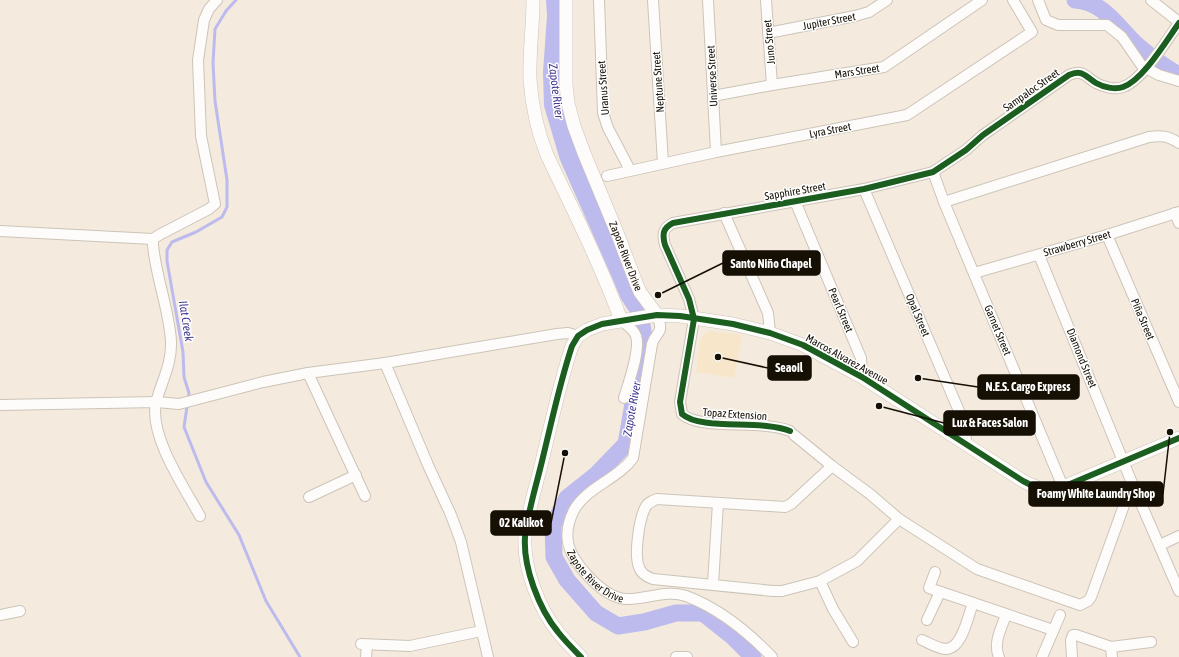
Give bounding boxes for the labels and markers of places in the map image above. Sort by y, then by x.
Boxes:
callout: Santo Niño Chapel [723,251,820,275]
callout: Seaoil [768,356,811,380]
callout: N.E.S. Cargo Express [978,375,1079,399]
callout: Lux & Faces Salon [944,411,1035,435]
callout: Foamy White Laundry Shop [1029,482,1163,506]
callout: 02 Kalikot [491,511,551,535]

